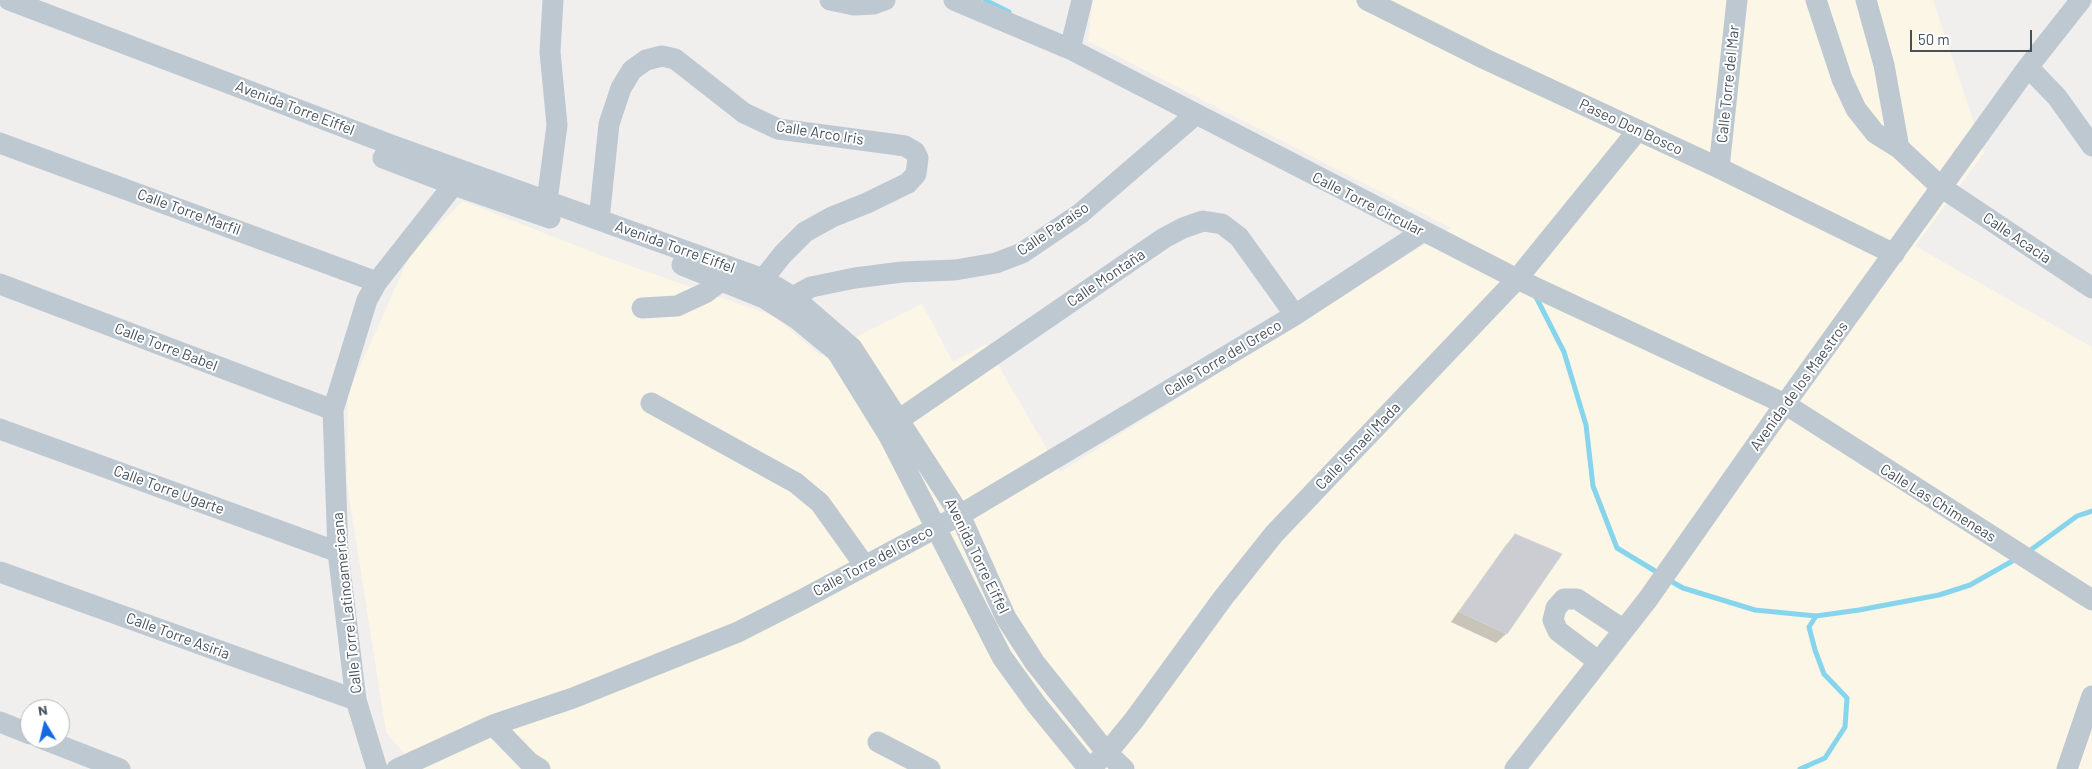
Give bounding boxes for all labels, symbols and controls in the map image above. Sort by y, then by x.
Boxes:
scale bar [1912,20,2034,52]
street label: Calle Torre del Mar [1713,24,1743,144]
text: 50 m [1918,30,1950,48]
street label: Avenida Torre Eiffel [233,77,357,139]
street label: Paseo Don Bosco [1576,95,1686,159]
street label: Calle Arco Iris [775,117,865,149]
street label: Calle Torre Circular [1309,168,1427,240]
street label: Calle Torre Marfil [135,185,243,239]
street label: Calle Paraíso [1014,198,1092,260]
street label: Calle Acacia [1980,209,2054,267]
street label: Avenida Torre Eiffel [613,217,737,277]
street label: Calle Montaña [1063,245,1149,311]
street label: Calle Torre del Greco [1161,316,1285,400]
street label: Avenida de los Maestros [1746,318,1852,454]
street label: Calle Torre Babel [112,319,220,375]
street label: Calle Ismael Mada [1312,399,1404,493]
street label: Calle Las Chimeneas [1877,460,1999,546]
street label: Calle Torre Ugarte [111,462,227,518]
street label: Avenida Torre Eiffel [941,495,1013,617]
street label: Calle Torre Latinoamericana [329,512,365,694]
street label: Calle Torre del Greco [810,522,936,600]
street label: Calle Torre Asiria [124,609,232,663]
north arrow [20,699,70,749]
text: N [37,701,49,719]

